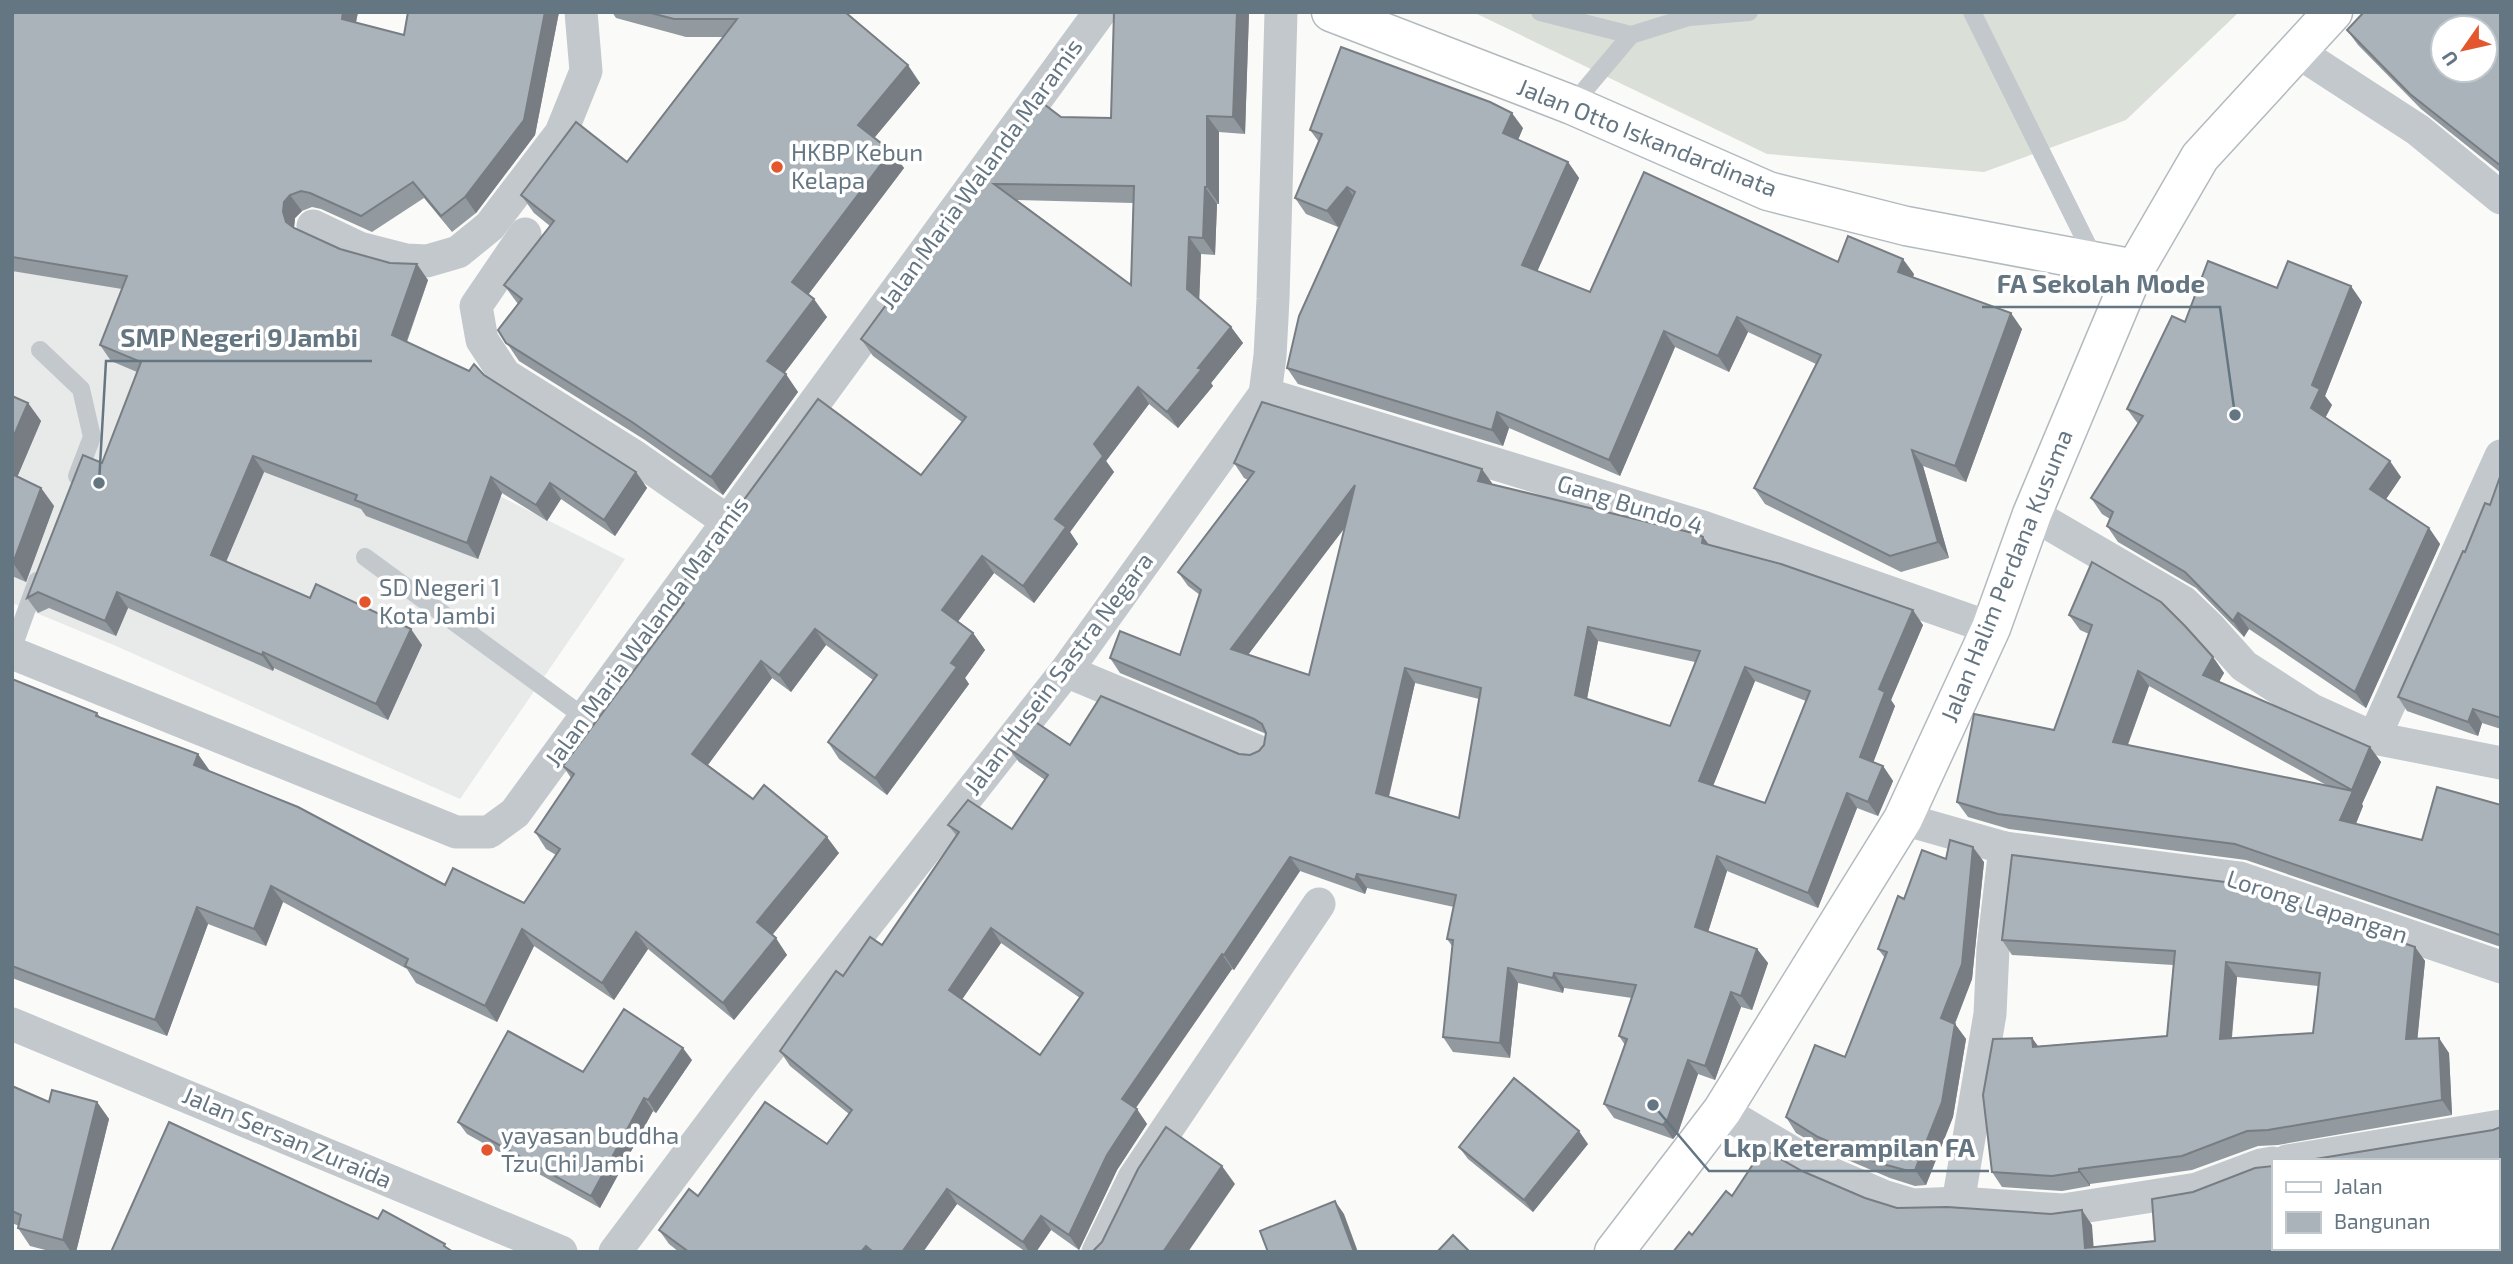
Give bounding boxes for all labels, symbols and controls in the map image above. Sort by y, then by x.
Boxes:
north arrow [2429,14,2499,84]
street label: Jalan Maria Walanda Maramis [872,32,1088,314]
text: U [2436,47,2463,71]
street label: Jalan Otto Iskandardinata [1513,71,1782,202]
place label: HKBP Kebun Kelapa [791,137,923,194]
marker: HKBP Kebun Kelapa [769,159,785,175]
callout: FA Sekolah Mode [1982,260,2220,307]
text: FA Sekolah Mode [1997,267,2205,298]
callout: SMP Negeri 9 Jambi [106,314,372,361]
text: SMP Negeri 9 Jambi [120,321,358,352]
street label: Jalan Halim Perdana Kusuma [1934,425,2078,726]
street label: Gang Bundo 4 [1554,468,1707,539]
street label: Jalan Maria Walanda Maramis [538,490,754,772]
street label: Jalan Husein Sastra Negara [957,546,1159,800]
place label: SD Negeri 1 Kota Jambi [379,572,500,629]
marker: SD Negeri 1 Kota Jambi [357,594,373,610]
street label: Lorong Lapangan [2223,863,2412,948]
street label: Jalan Sersan Zuraida [179,1079,397,1194]
place label: yayasan buddha Tzu Chi Jambi [501,1120,679,1177]
callout: Lkp Keterampilan FA [1709,1124,1989,1171]
text: Lkp Keterampilan FA [1723,1131,1975,1162]
marker: yayasan buddha Tzu Chi Jambi [479,1142,495,1158]
legend [2272,1159,2499,1250]
text: Jalan [2334,1173,2383,1198]
text: Bangunan [2334,1208,2430,1233]

